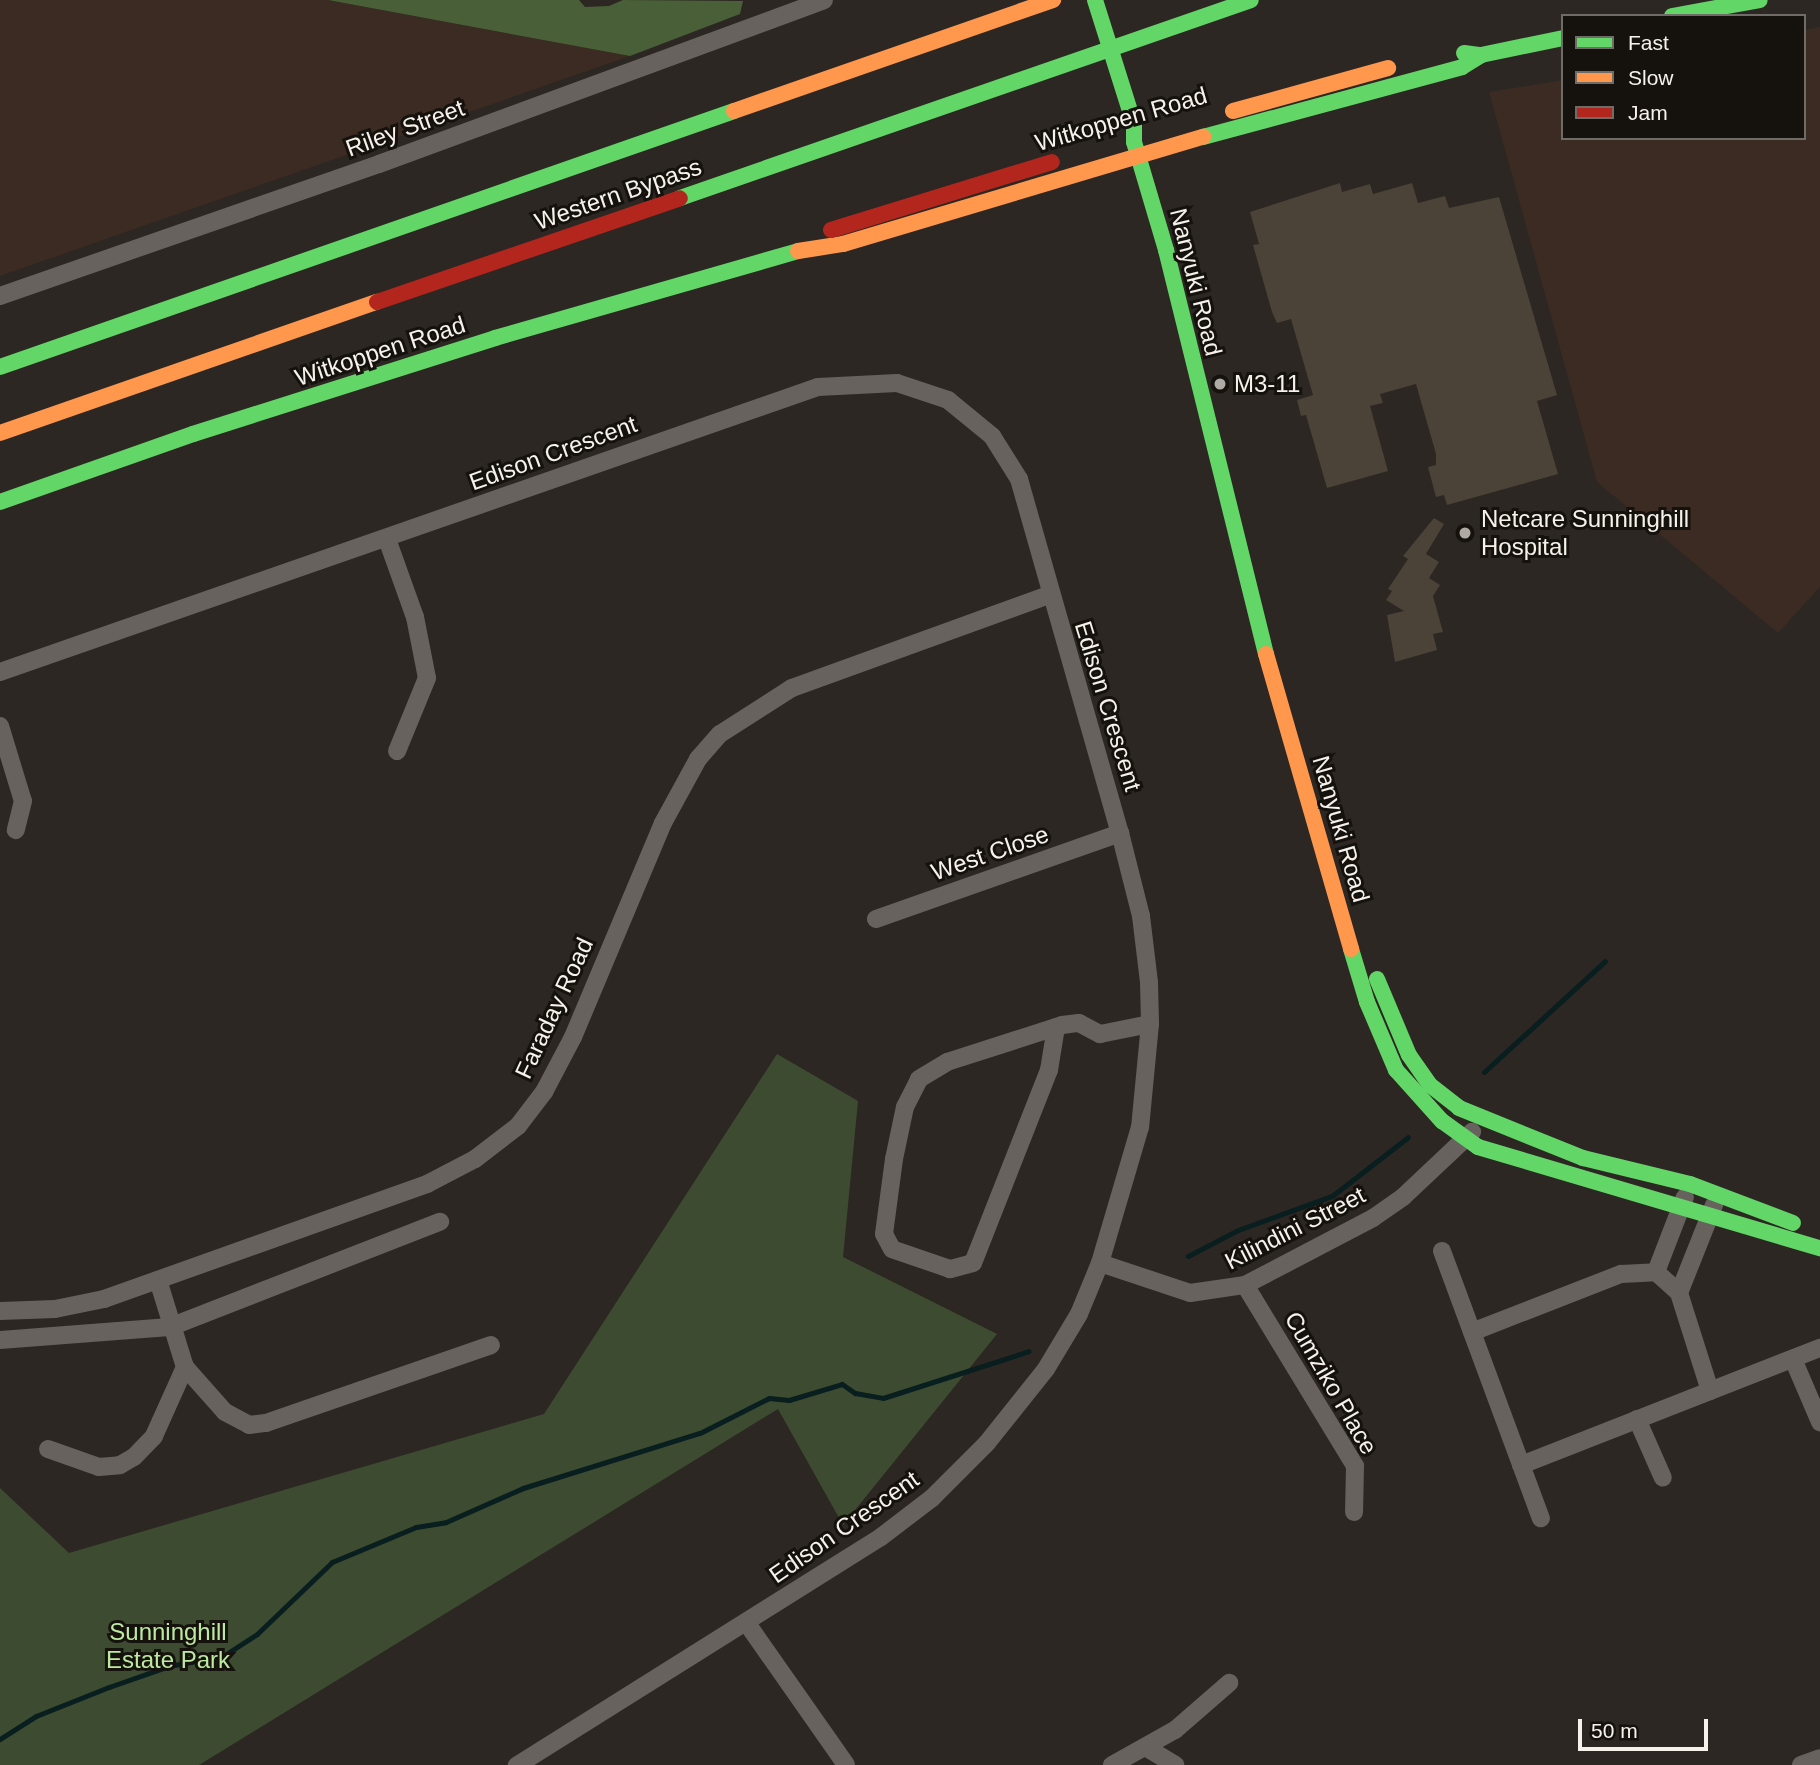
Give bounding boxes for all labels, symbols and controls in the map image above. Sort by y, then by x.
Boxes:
legend [1561,14,1806,140]
text: Fast [1628,31,1669,54]
text: Slow [1628,66,1674,89]
street label: Witkoppen Road [1032,81,1210,157]
street label: Riley Street [342,93,468,163]
text: Jam [1628,101,1668,124]
street label: Western Bypass [531,152,705,236]
street label: Nanyuki Road [1164,205,1228,359]
street label: Witkoppen Road [291,310,469,392]
place label: M3-11 [1234,370,1300,398]
marker: M3-11 [1212,376,1228,392]
street label: Edison Crescent [465,409,641,497]
place label: Netcare Sunninghill Hospital [1481,505,1689,561]
marker: Netcare Sunninghill Hospital [1455,523,1475,543]
street label: Edison Crescent [1068,618,1148,794]
street label: Nanyuki Road [1306,753,1376,905]
street label: West Close [928,819,1052,887]
street label: Faraday Road [509,933,599,1083]
street label: Kilindini Street [1220,1180,1370,1276]
street label: Cumziko Place [1279,1306,1383,1460]
street label: Edison Crescent [764,1465,924,1589]
park label: Sunninghill Estate Park [106,1618,230,1674]
scale bar [1582,1706,1712,1750]
text: 50 m [1591,1719,1638,1742]

